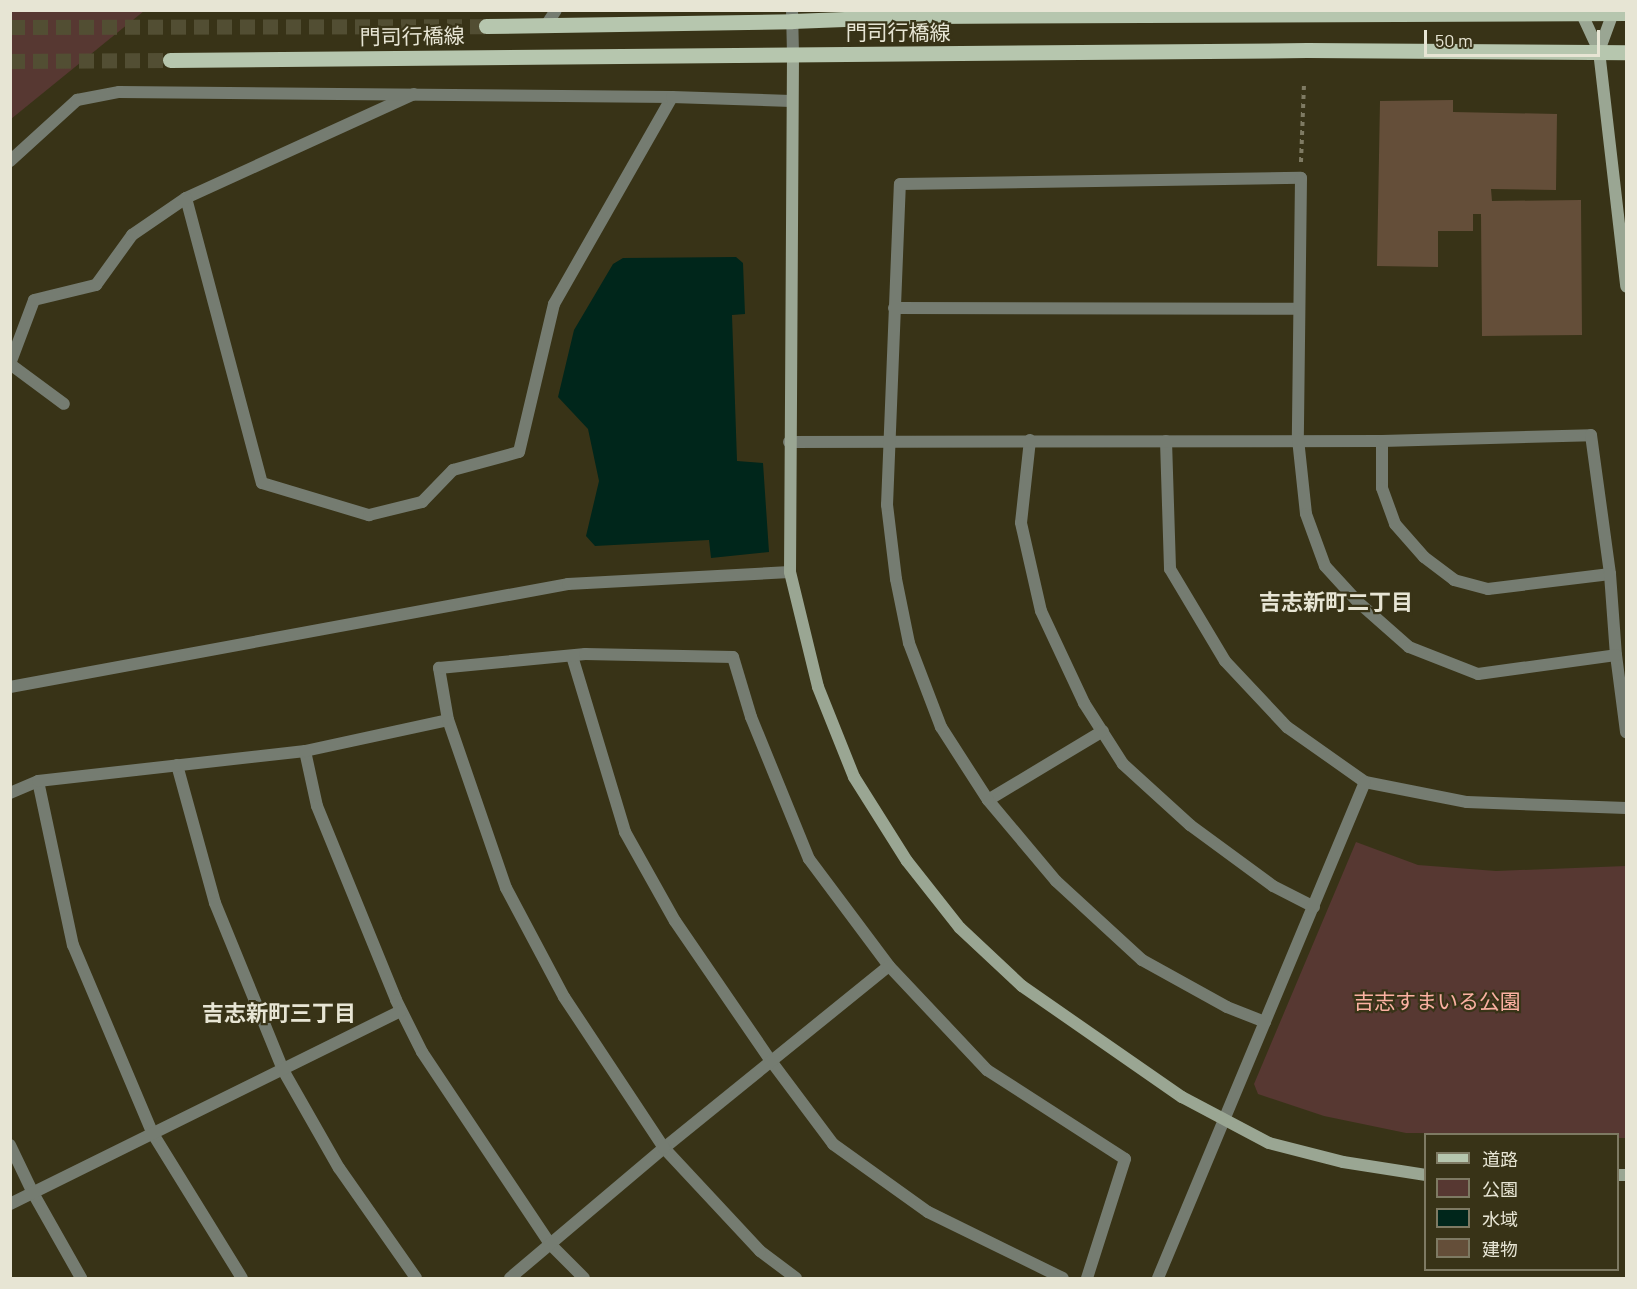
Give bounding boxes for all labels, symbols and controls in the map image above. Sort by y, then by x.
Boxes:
scale bar [1427,18,1602,56]
street label: 門司行橋線 [846,19,950,45]
street label: 門司行橋線 [359,22,465,50]
text: 50 m [1435,29,1473,51]
district label: 吉志新町二丁目 [1259,589,1413,615]
park label: 吉志すまいる公園 [1353,988,1521,1014]
district label: 吉志新町三丁目 [202,1000,356,1026]
legend [1424,1133,1619,1271]
text: 道路 [1482,1148,1518,1170]
text: 公園 [1482,1178,1518,1200]
text: 水域 [1482,1208,1518,1230]
text: 建物 [1482,1238,1518,1260]

